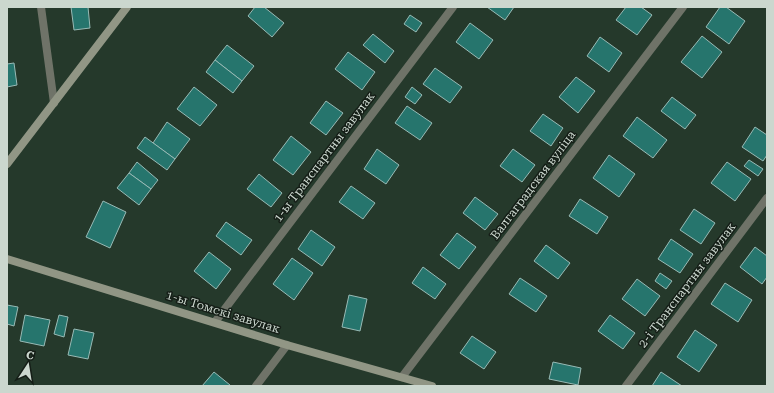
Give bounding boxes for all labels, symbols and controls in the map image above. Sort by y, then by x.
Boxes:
street label: 1-ы Транспартны завулак [271,89,378,225]
street label: Валгаградская вуліца [488,128,579,242]
street label: 2-і Транспартны завулак [635,219,739,350]
street label: 1-ы Томскі завулак [164,288,282,336]
north arrow [8,345,48,385]
text: С [25,349,35,363]

